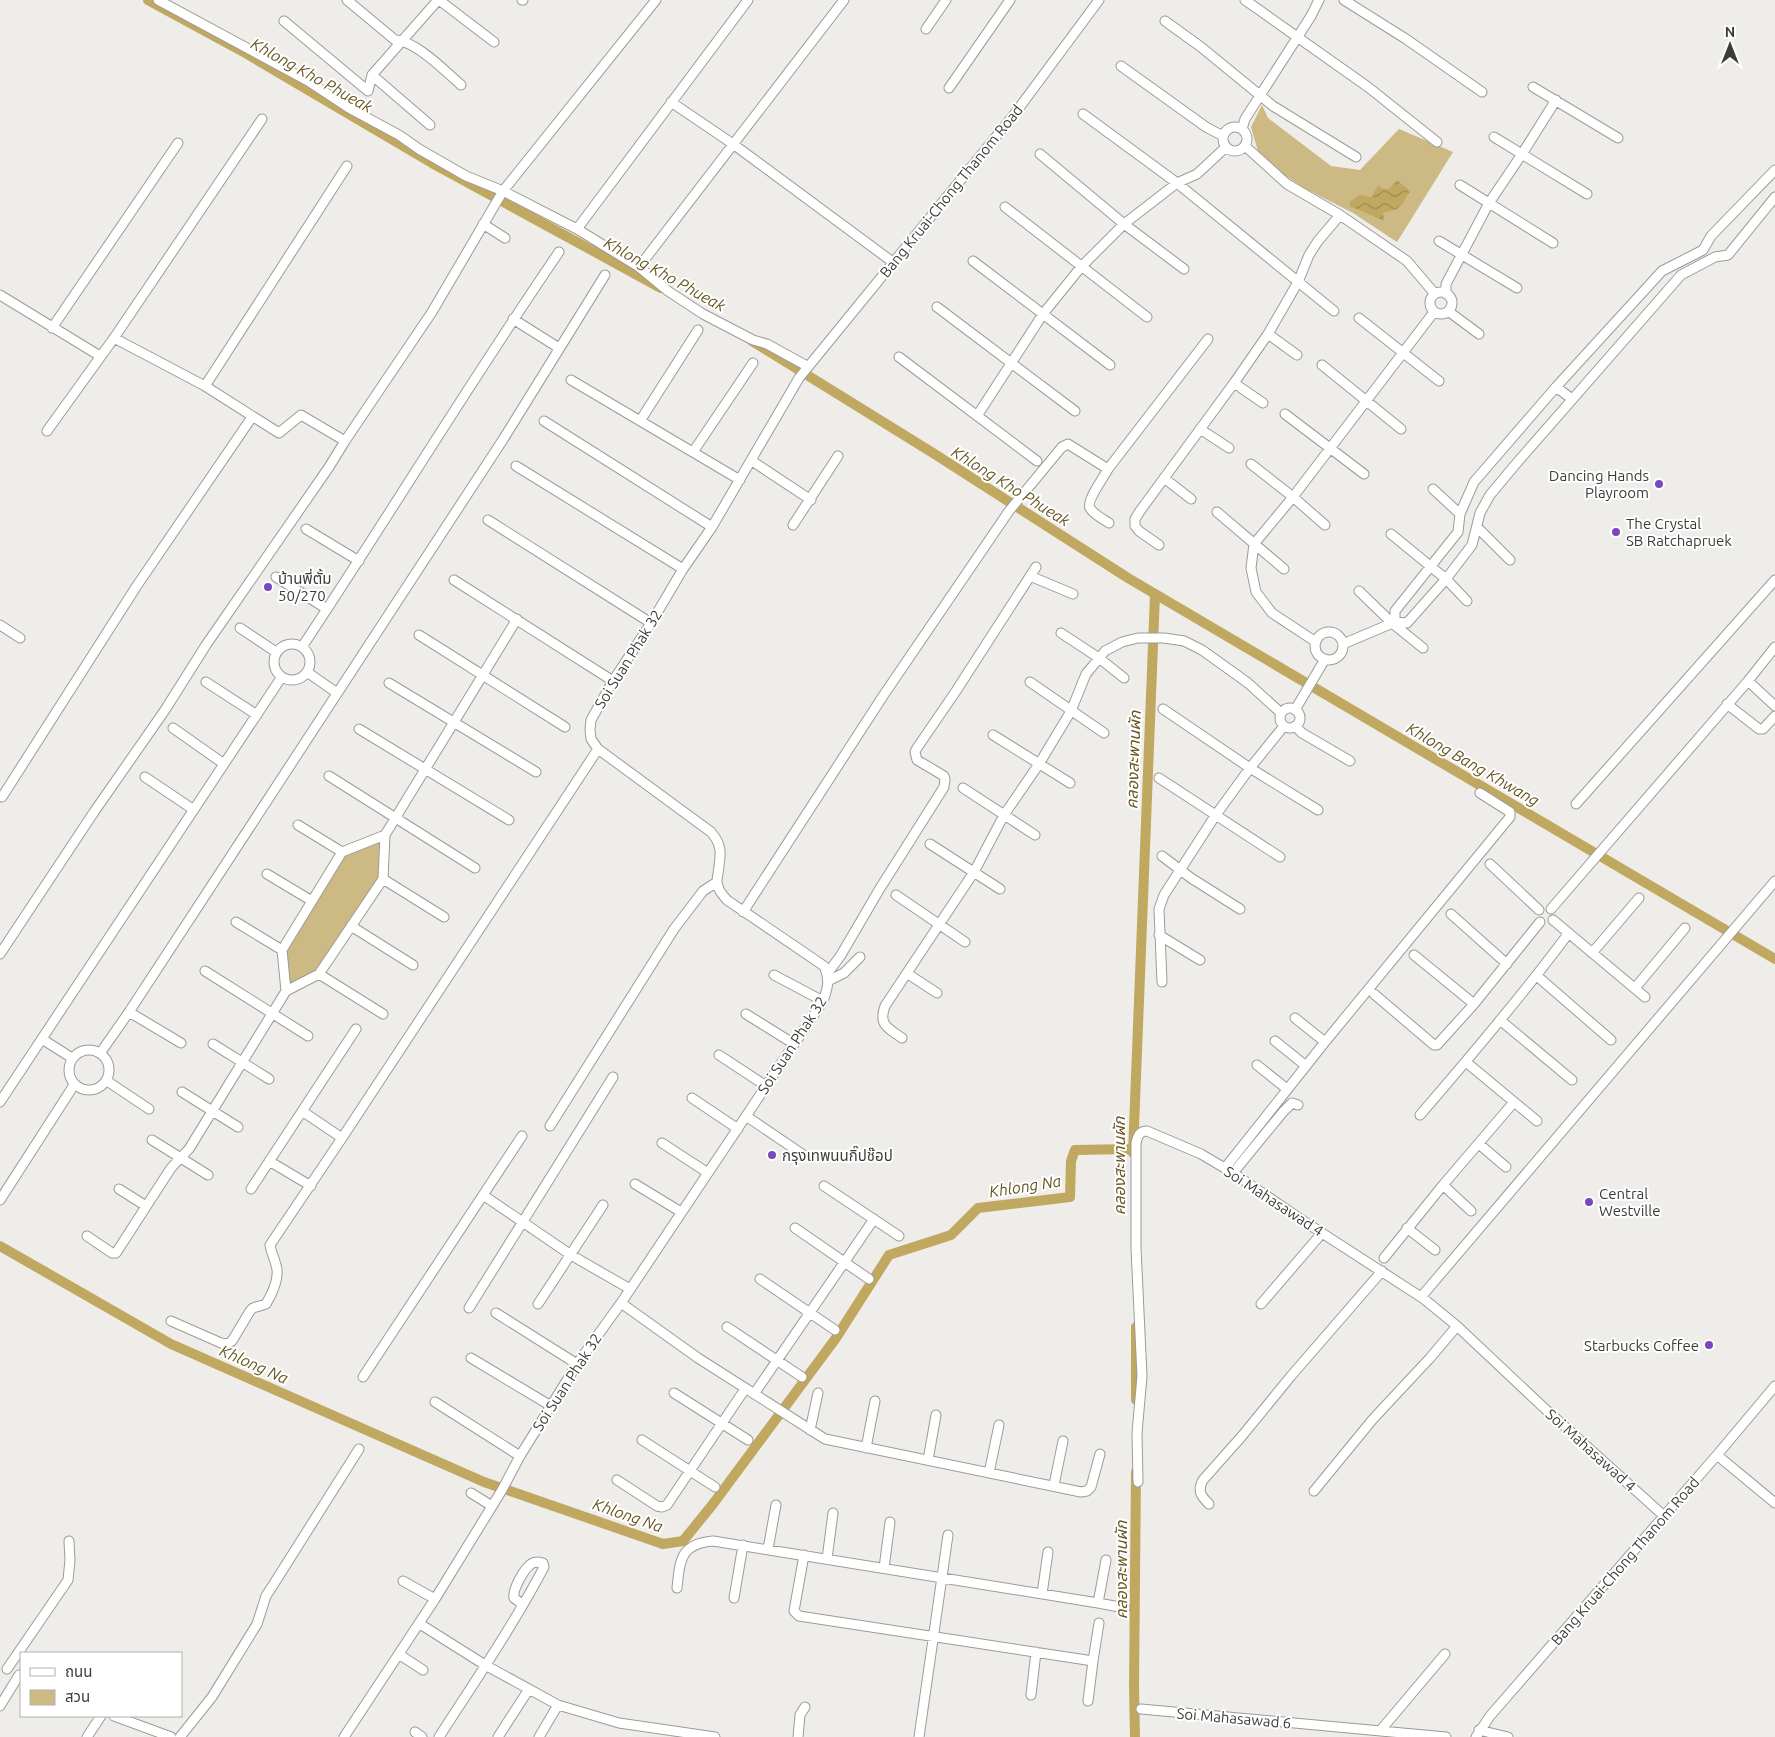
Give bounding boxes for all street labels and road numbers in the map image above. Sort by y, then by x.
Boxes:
street label: Bang Kruai-Chong Thanom Road [876,101,1026,281]
street label: Soi Suan Phak 32 [591,607,665,711]
street label: Soi Suan Phak 32 [754,993,830,1097]
street label: Soi Mahasawad 4 [1221,1163,1327,1239]
street label: Soi Suan Phak 32 [529,1330,605,1434]
street label: Soi Mahasawad 4 [1543,1405,1639,1495]
street label: Bang Kruai-Chong Thanom Road [1547,1474,1703,1648]
street label: Soi Mahasawad 6 [1176,1705,1292,1731]

